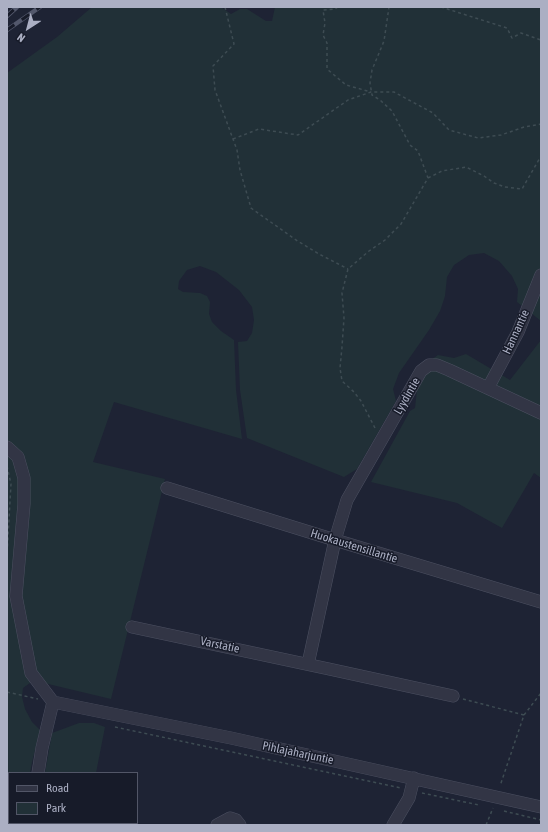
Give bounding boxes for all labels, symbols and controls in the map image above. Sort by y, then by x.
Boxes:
north arrow [8,8,48,48]
text: N [15,31,27,44]
street label: Hannantie [499,308,533,356]
street label: Lyydintie [391,375,423,417]
street label: Huokaustensillantie [309,526,399,566]
street label: Varstatie [199,634,241,656]
street label: Pihlajaharjuntie [261,738,335,768]
legend [8,772,138,824]
text: Road [46,781,69,795]
text: Park [46,801,66,815]

